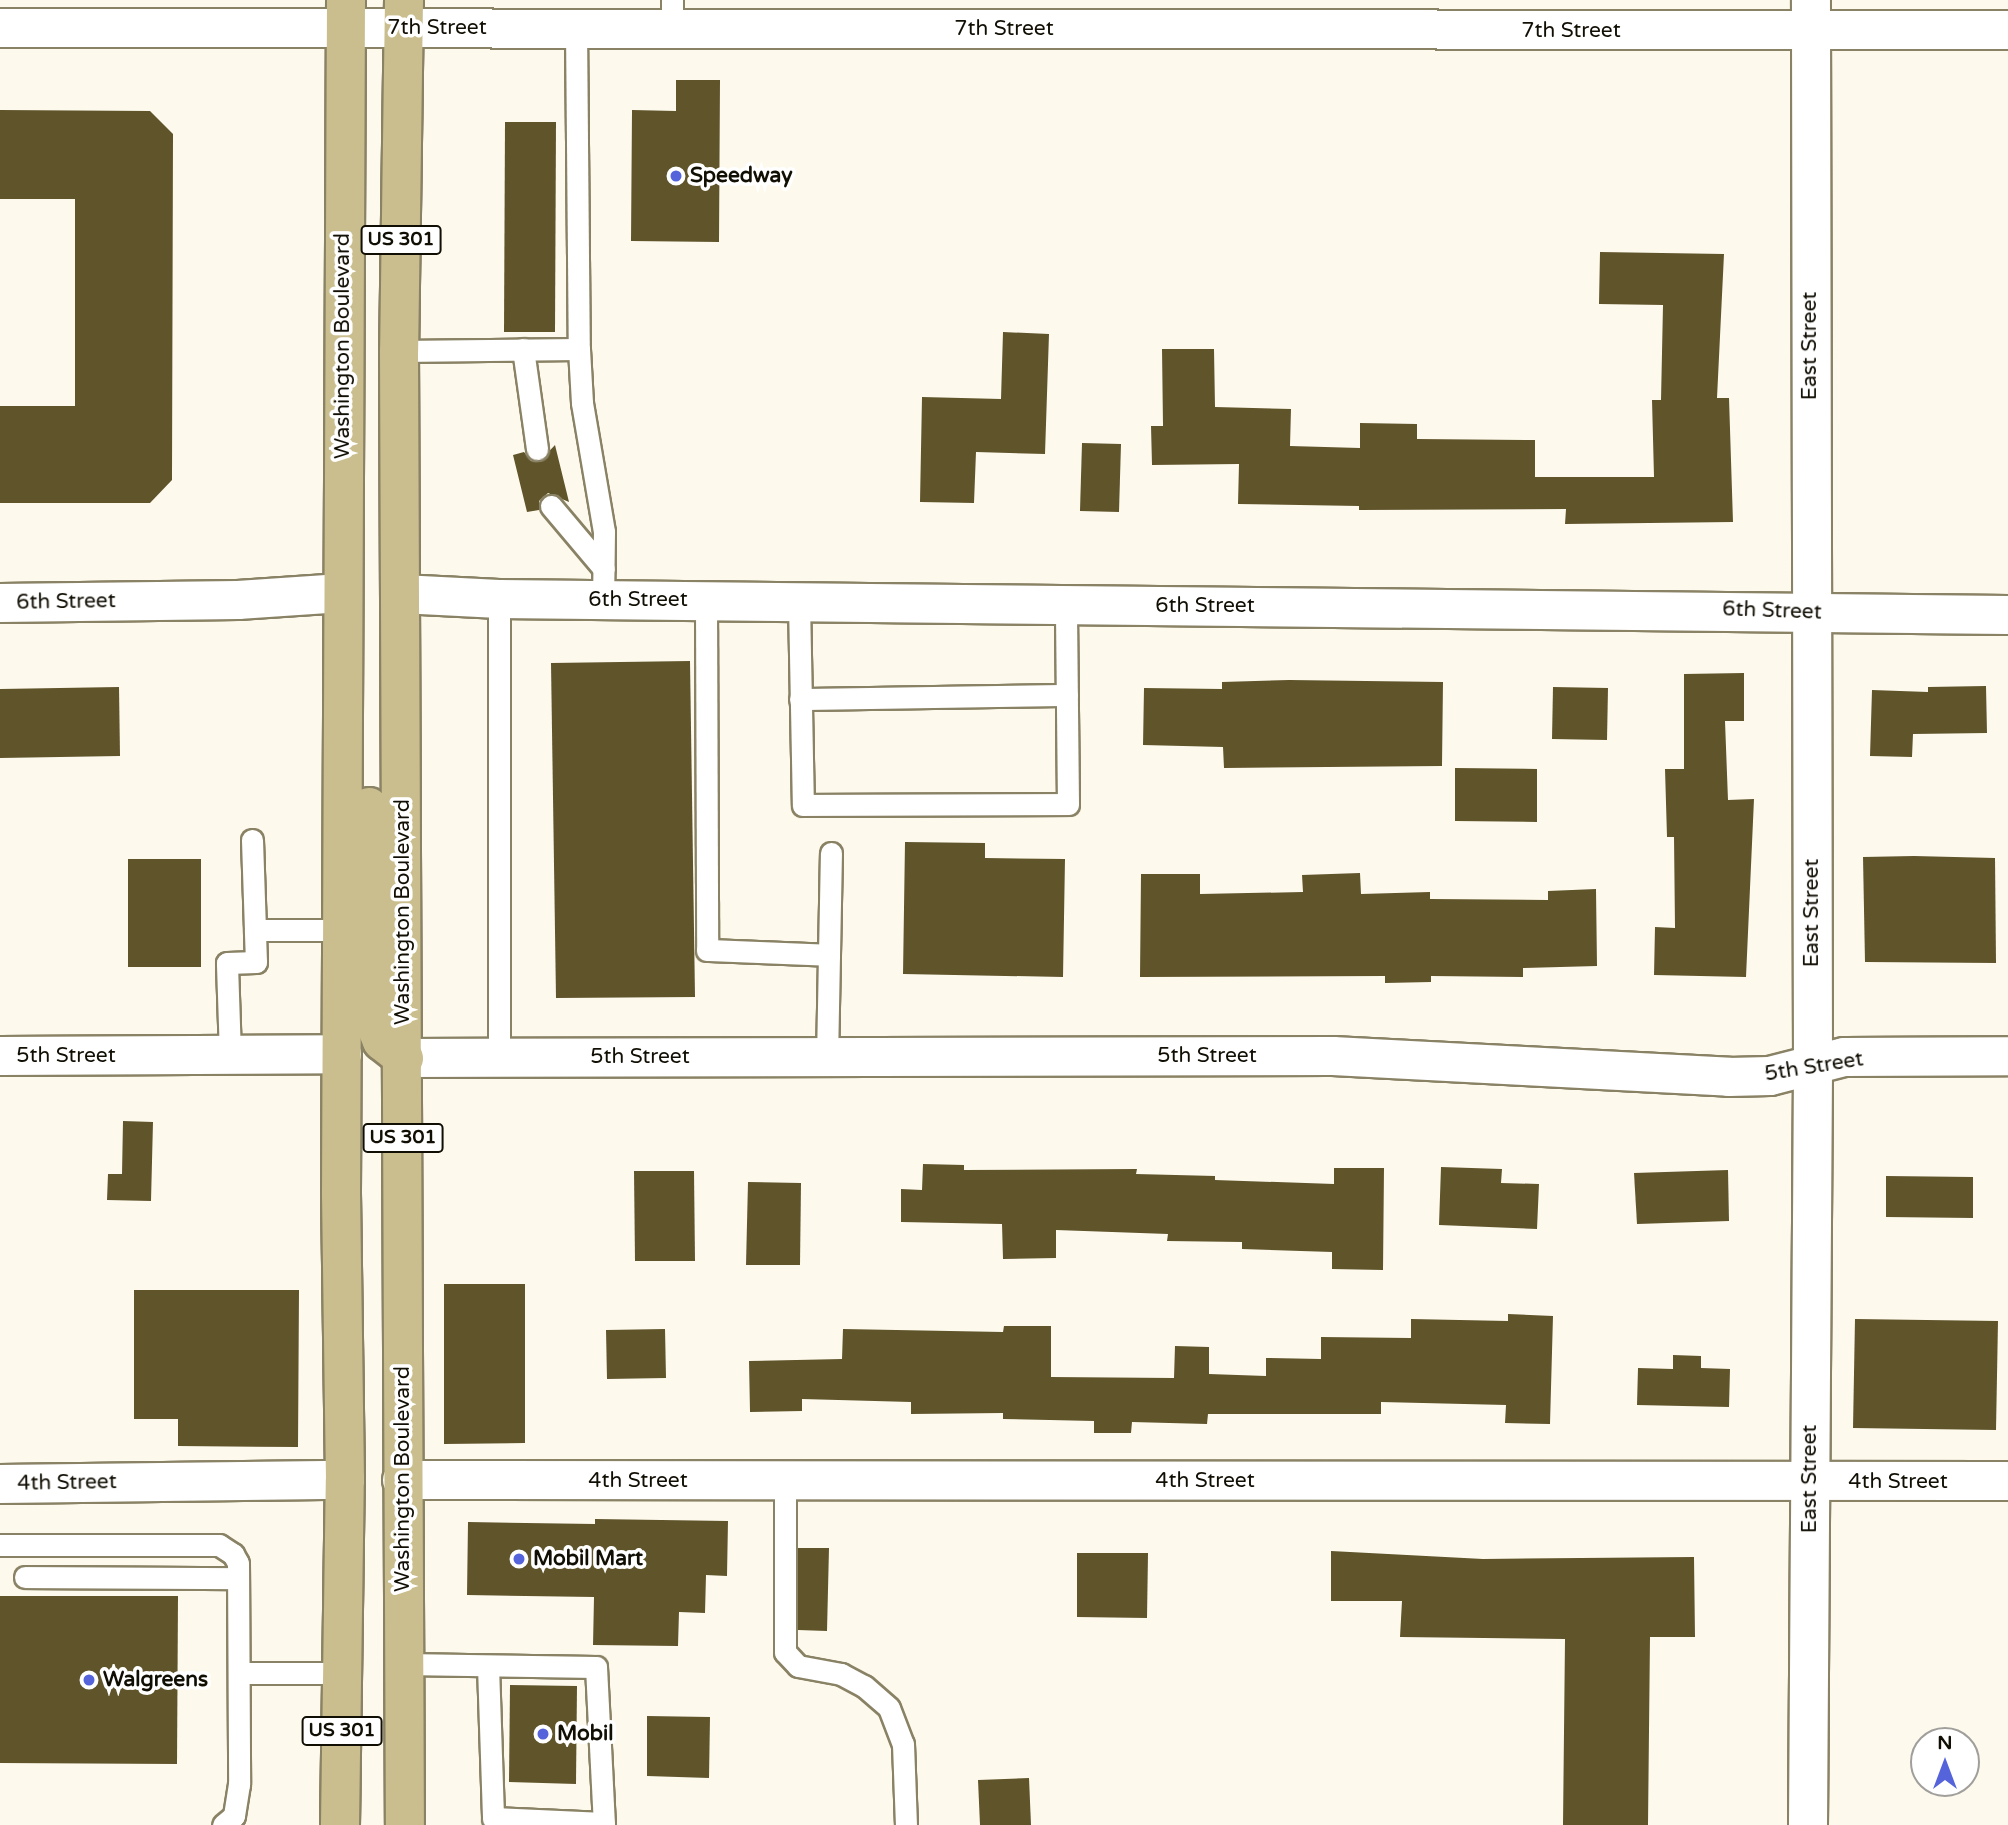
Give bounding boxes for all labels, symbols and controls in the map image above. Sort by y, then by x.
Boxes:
street label: 7th Street [387,15,487,41]
street label: 7th Street [954,16,1054,42]
street label: 7th Street [1521,18,1621,44]
place label: Speedway [690,163,792,189]
marker: Speedway [668,168,684,184]
road number: US 301 [359,224,443,256]
street label: Washington Boulevard [330,233,356,459]
street label: East Street [1797,292,1823,400]
street label: 6th Street [588,587,688,613]
street label: 6th Street [16,589,116,615]
street label: 6th Street [1155,593,1255,619]
street label: 6th Street [1722,597,1822,625]
street label: Washington Boulevard [390,799,416,1025]
street label: East Street [1799,859,1825,967]
street label: 5th Street [16,1043,116,1069]
street label: 5th Street [1157,1043,1257,1069]
street label: 5th Street [590,1044,690,1070]
street label: 5th Street [1763,1047,1865,1087]
road number: US 301 [361,1122,445,1154]
street label: Washington Boulevard [390,1366,416,1592]
street label: East Street [1797,1425,1823,1533]
street label: 4th Street [588,1468,688,1494]
street label: 4th Street [1155,1468,1255,1494]
street label: 4th Street [1848,1469,1948,1495]
street label: 4th Street [17,1470,117,1496]
place label: Mobil Mart [533,1546,643,1572]
marker: Mobil Mart [511,1551,527,1567]
place label: Walgreens [103,1667,208,1693]
marker: Walgreens [81,1672,97,1688]
road number: US 301 [300,1716,384,1746]
place label: Mobil [557,1721,613,1747]
marker: Mobil [535,1726,551,1742]
north arrow [1910,1727,1980,1797]
text: N [1937,1732,1953,1754]

